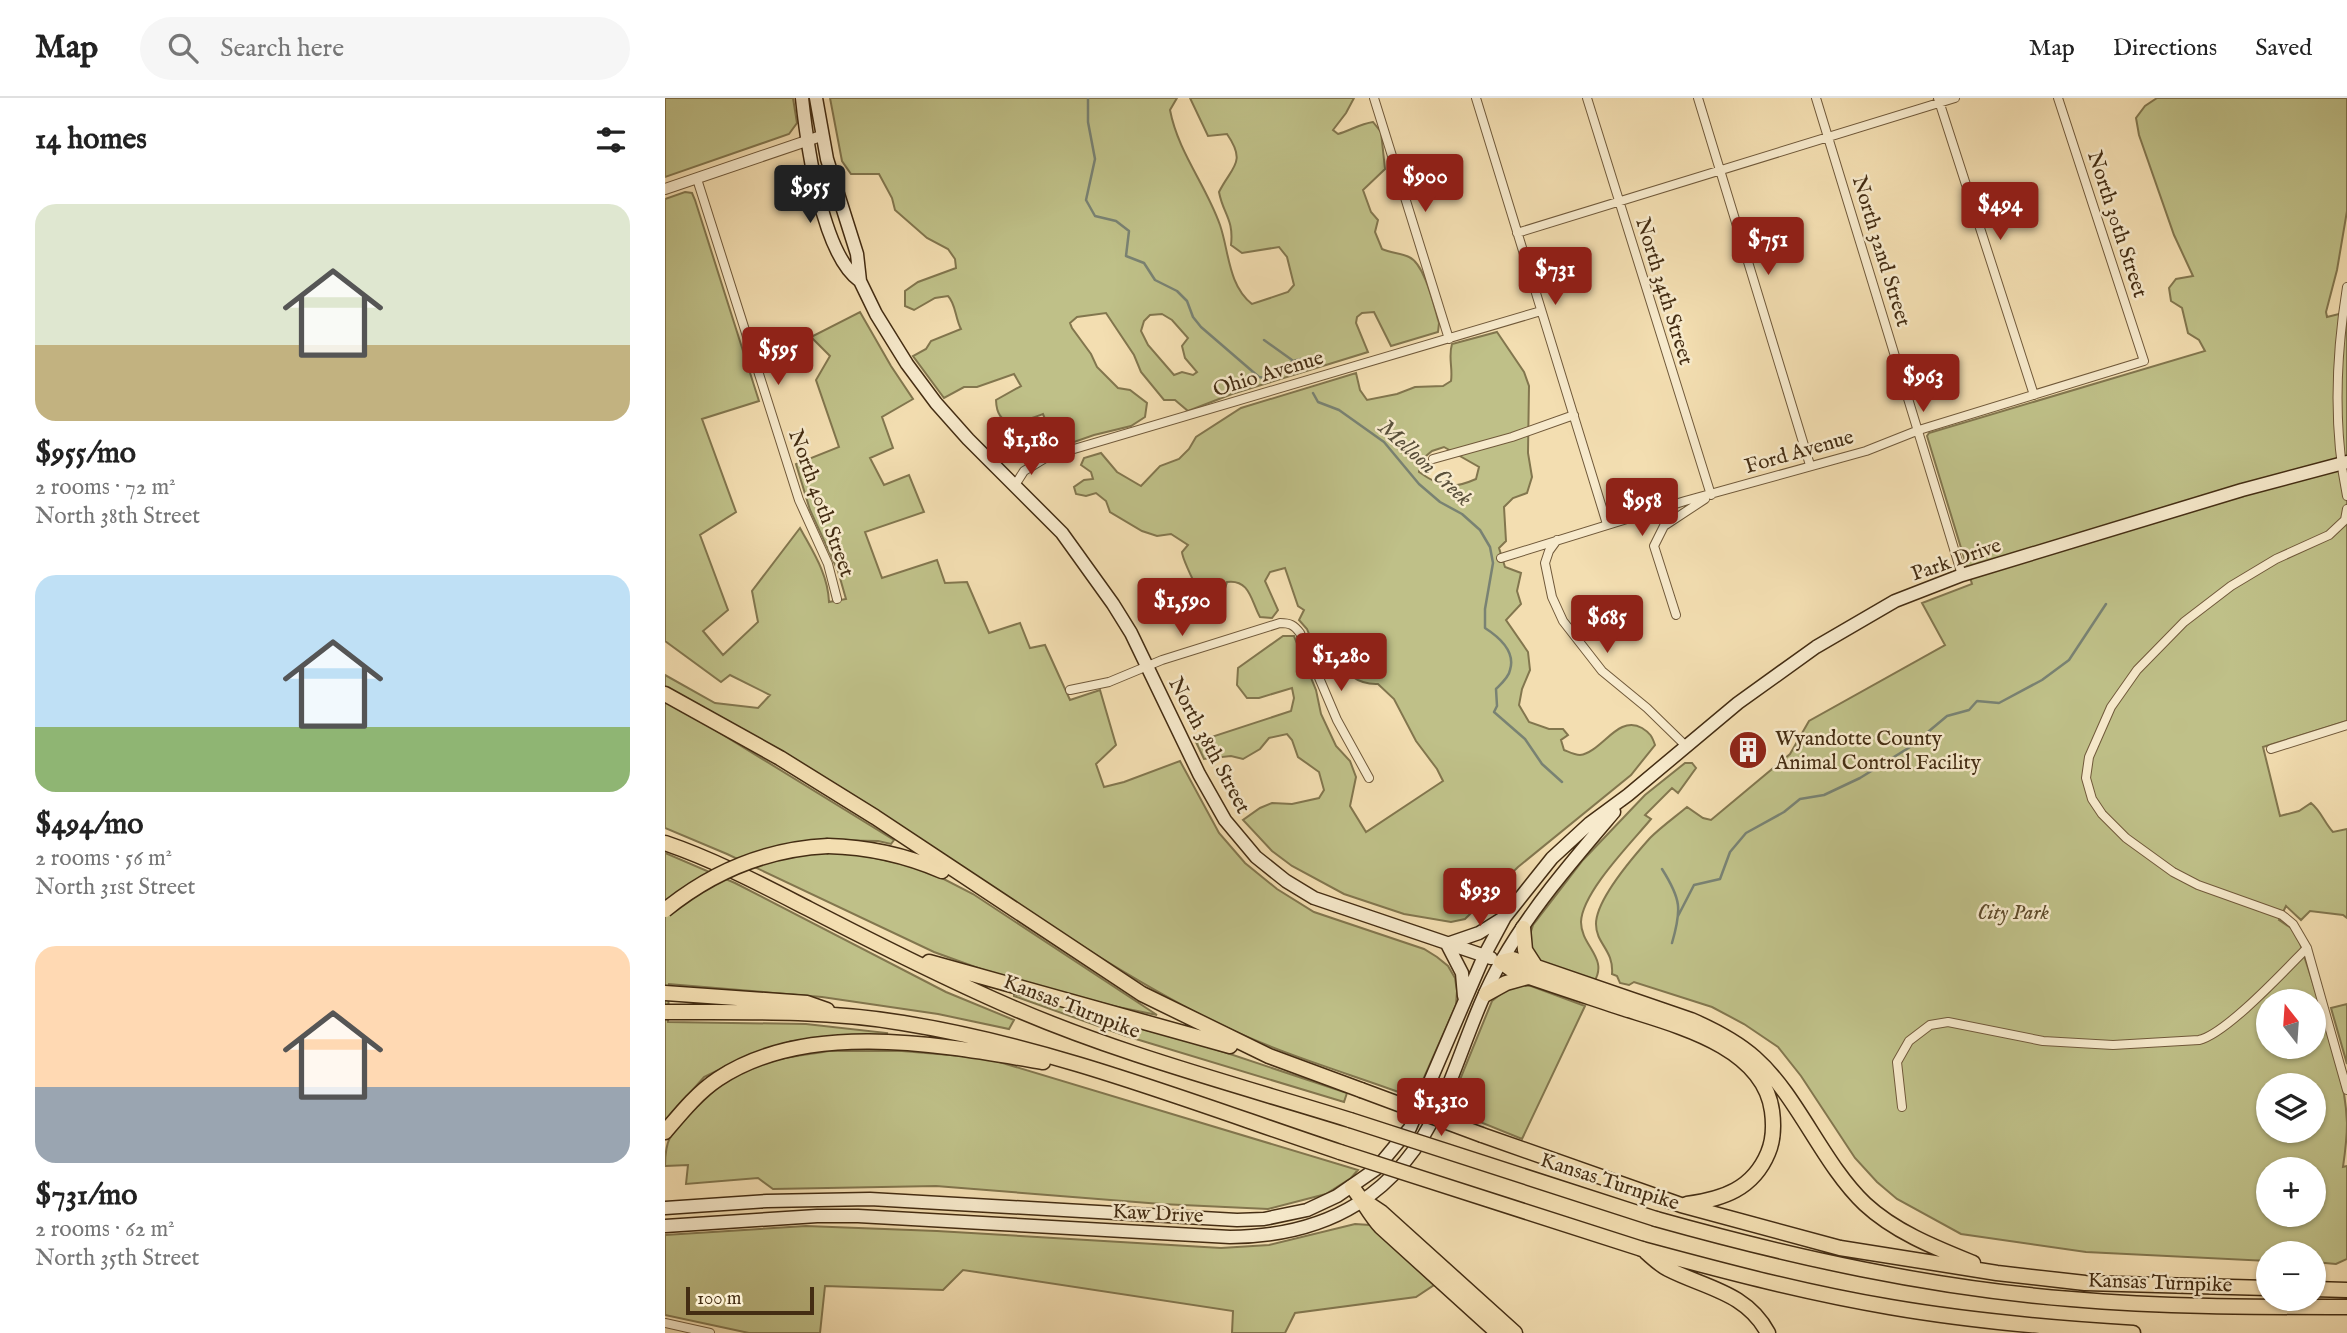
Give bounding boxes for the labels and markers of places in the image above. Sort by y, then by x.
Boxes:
pin: $900 [1384,155,1466,214]
pin: $955 [769,166,851,225]
pin: $494 [1959,183,2041,242]
pin: $751 [1727,218,1809,277]
pin: $731 [1514,248,1596,307]
pin: $595 [737,328,819,387]
pin: $963 [1882,354,1964,414]
pin: $1,180 [974,418,1088,477]
pin: $958 [1601,478,1683,538]
pin: $1,590 [1125,578,1239,638]
pin: $685 [1566,596,1648,655]
pin: $1,280 [1284,634,1398,693]
place label: Wyandotte County Animal Control Facility [1774,726,1982,777]
building icon: Wyandotte County Animal Control Facility [1727,729,1769,771]
pin: $939 [1439,868,1521,928]
pin: $1,310 [1384,1079,1498,1138]

